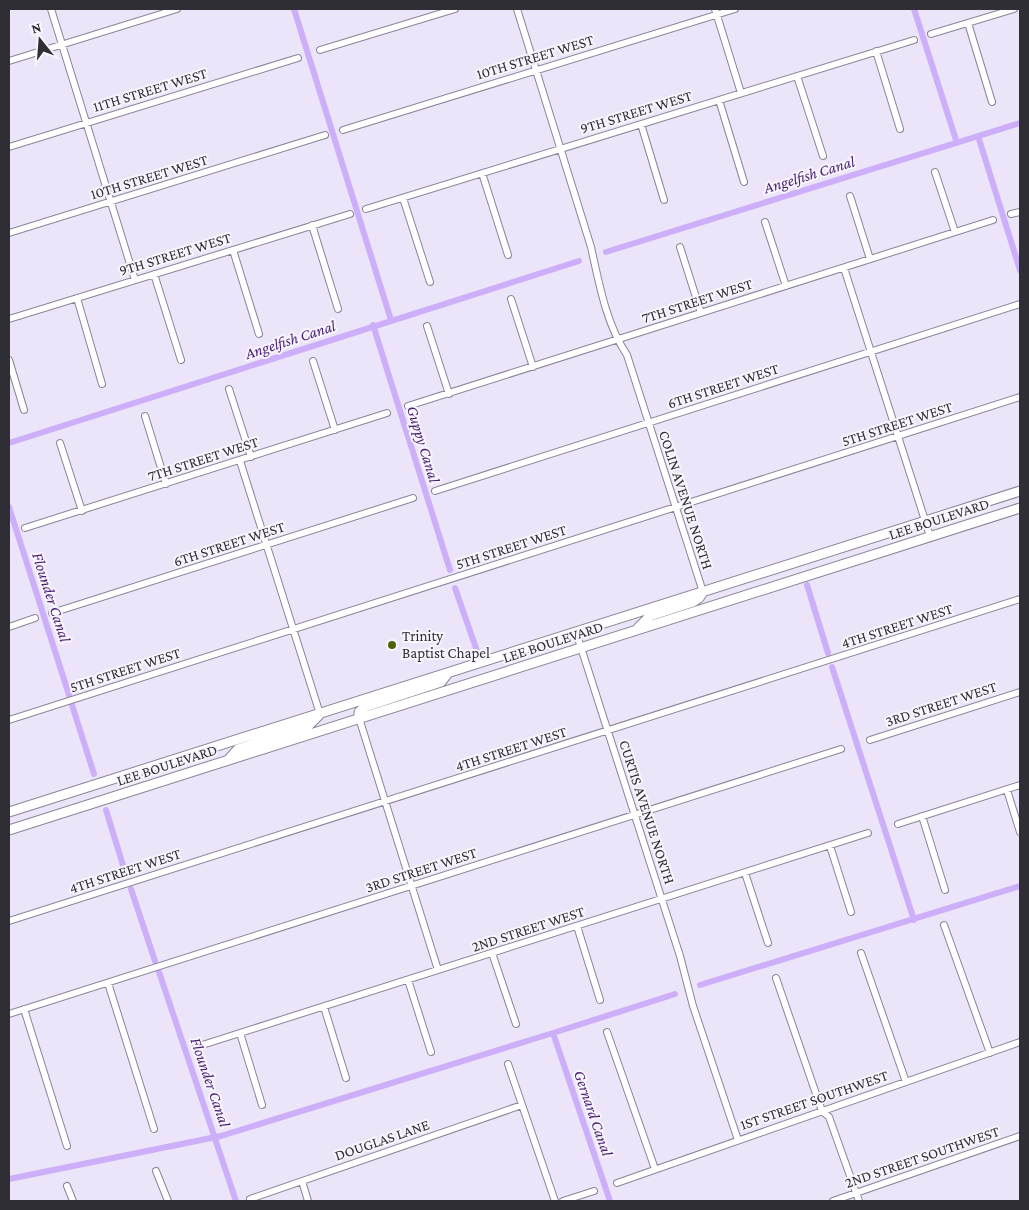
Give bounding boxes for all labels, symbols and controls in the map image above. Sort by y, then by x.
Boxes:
north arrow [15,15,65,65]
text: N [29,18,44,37]
street label: 10TH STREET WEST [474,32,596,82]
street label: 11TH STREET WEST [91,65,209,115]
street label: 9TH STREET WEST [578,87,694,137]
street label: 10TH STREET WEST [88,152,210,202]
water label: Angelfish Canal [761,152,858,198]
street label: 9TH STREET WEST [117,229,233,279]
street label: 7TH STREET WEST [640,276,754,326]
water label: Angelfish Canal [242,317,339,363]
street label: 6TH STREET WEST [665,360,781,412]
street label: 5TH STREET WEST [840,399,954,449]
water label: Guppy Canal [403,404,444,486]
street label: COLIN AVENUE NORTH [656,429,716,572]
street label: 7TH STREET WEST [146,434,260,484]
street label: LEE BOULEVARD [887,495,991,543]
street label: 6TH STREET WEST [171,518,287,570]
street label: 5TH STREET WEST [454,522,568,572]
water label: Flounder Canal [29,550,74,645]
street label: 4TH STREET WEST [839,600,955,652]
street label: LEE BOULEVARD [501,618,605,666]
place label: Trinity Baptist Chapel [402,628,490,662]
marker: Trinity Baptist Chapel [386,639,398,651]
street label: 5TH STREET WEST [68,645,182,695]
street label: 3RD STREET WEST [883,678,999,730]
street label: 4TH STREET WEST [453,723,569,775]
street label: CURTIS AVENUE NORTH [616,738,678,886]
street label: LEE BOULEVARD [115,741,219,789]
street label: 3RD STREET WEST [363,844,479,896]
street label: 4TH STREET WEST [67,845,183,897]
street label: 2ND STREET WEST [470,903,586,955]
water label: Flounder Canal [187,1035,234,1130]
street label: 1ST STREET SOUTHWEST [738,1067,890,1133]
water label: Gernard Canal [571,1068,617,1159]
street label: DOUGLAS LANE [333,1116,431,1164]
street label: 2ND STREET SOUTHWEST [843,1123,1001,1191]

